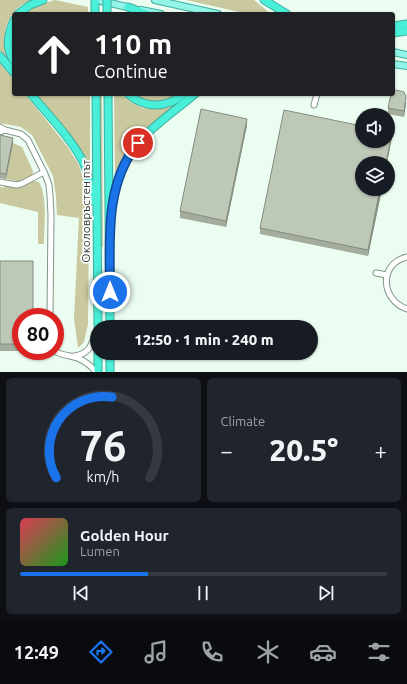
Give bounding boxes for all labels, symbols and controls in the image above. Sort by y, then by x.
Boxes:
icon: ahead [28,28,80,80]
text: 110 m [94,28,172,59]
text: Continue [94,61,168,81]
map controls [355,108,395,196]
button: sound [355,108,395,148]
pin [121,126,155,160]
icon: arrive [127,132,149,154]
button: layers [355,156,395,196]
street label: Околовръстен път [79,159,92,263]
position arrow [89,271,131,313]
speed limit sign: 80 [12,308,64,360]
text: 12:50 · 1 min · 240 m [134,331,274,348]
text: Climate [221,414,265,428]
text: 76 [80,422,127,469]
text: 20.5° [269,433,338,467]
text: − [221,438,233,463]
text: + [375,438,387,463]
text: km/h [87,469,120,485]
text: Golden Hour [80,527,169,544]
text: Lumen [80,544,120,558]
icon: previous [70,582,92,604]
icon: pause [192,582,214,604]
icon: next [315,582,337,604]
icon: directions [87,638,115,666]
icon: music [142,638,170,666]
icon: phone [198,638,226,666]
icon: climate [254,638,282,666]
icon: car [309,638,337,666]
icon: filters [365,638,393,666]
text: 12:49 [14,642,59,662]

